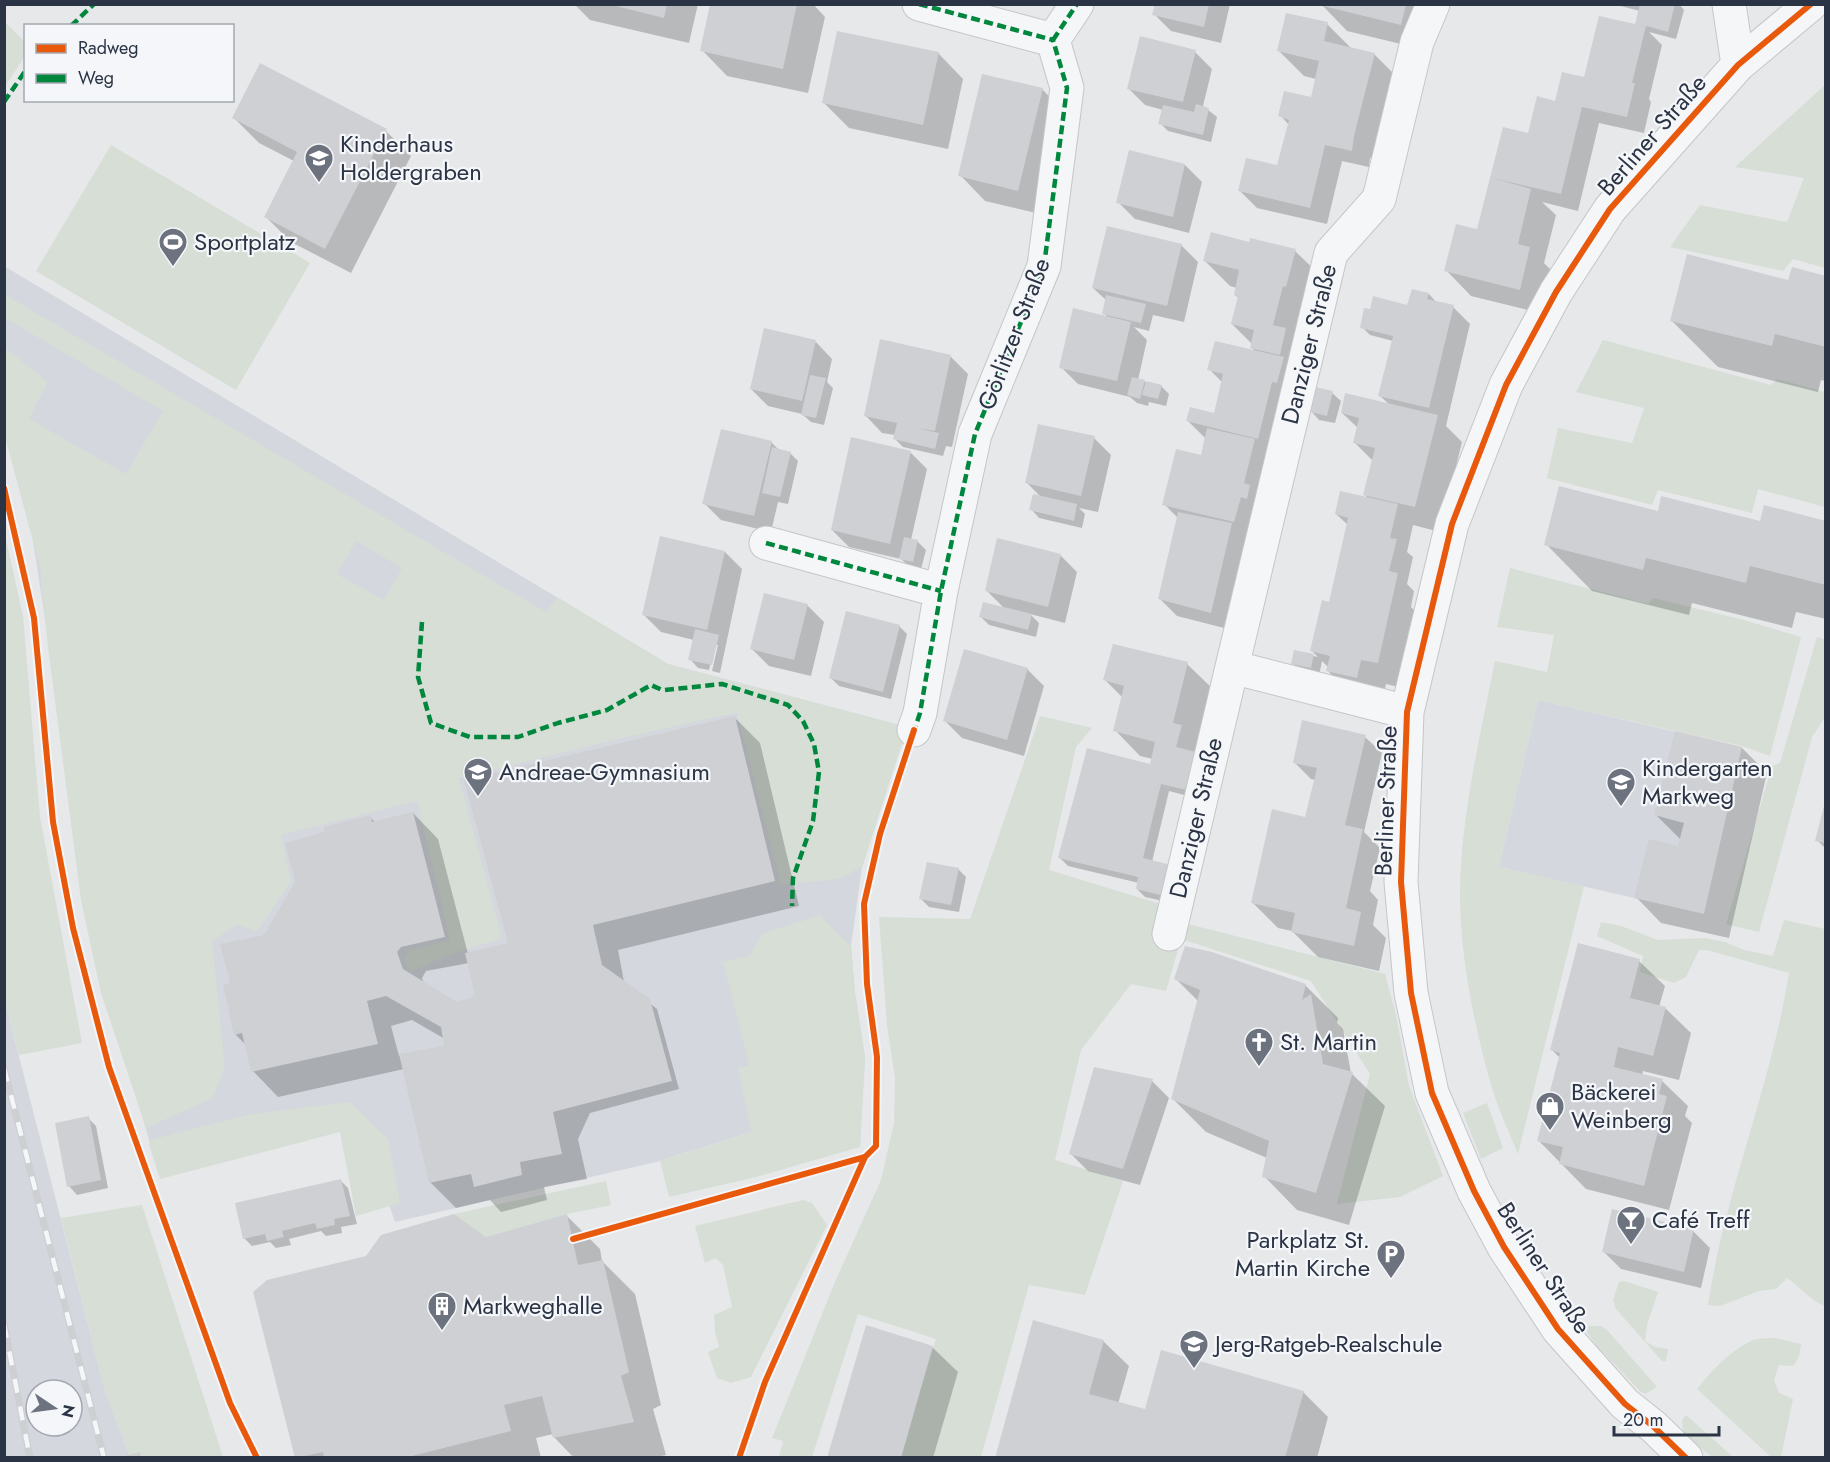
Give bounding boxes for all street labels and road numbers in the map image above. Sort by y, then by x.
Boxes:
street label: Berliner Straße [1589,66,1714,203]
street label: Görlitzer Straße [968,253,1059,415]
street label: Danziger Straße [1272,260,1345,428]
street label: Berliner Straße [1365,725,1406,877]
street label: Danziger Straße [1160,734,1231,902]
street label: Berliner Straße [1489,1195,1600,1340]

